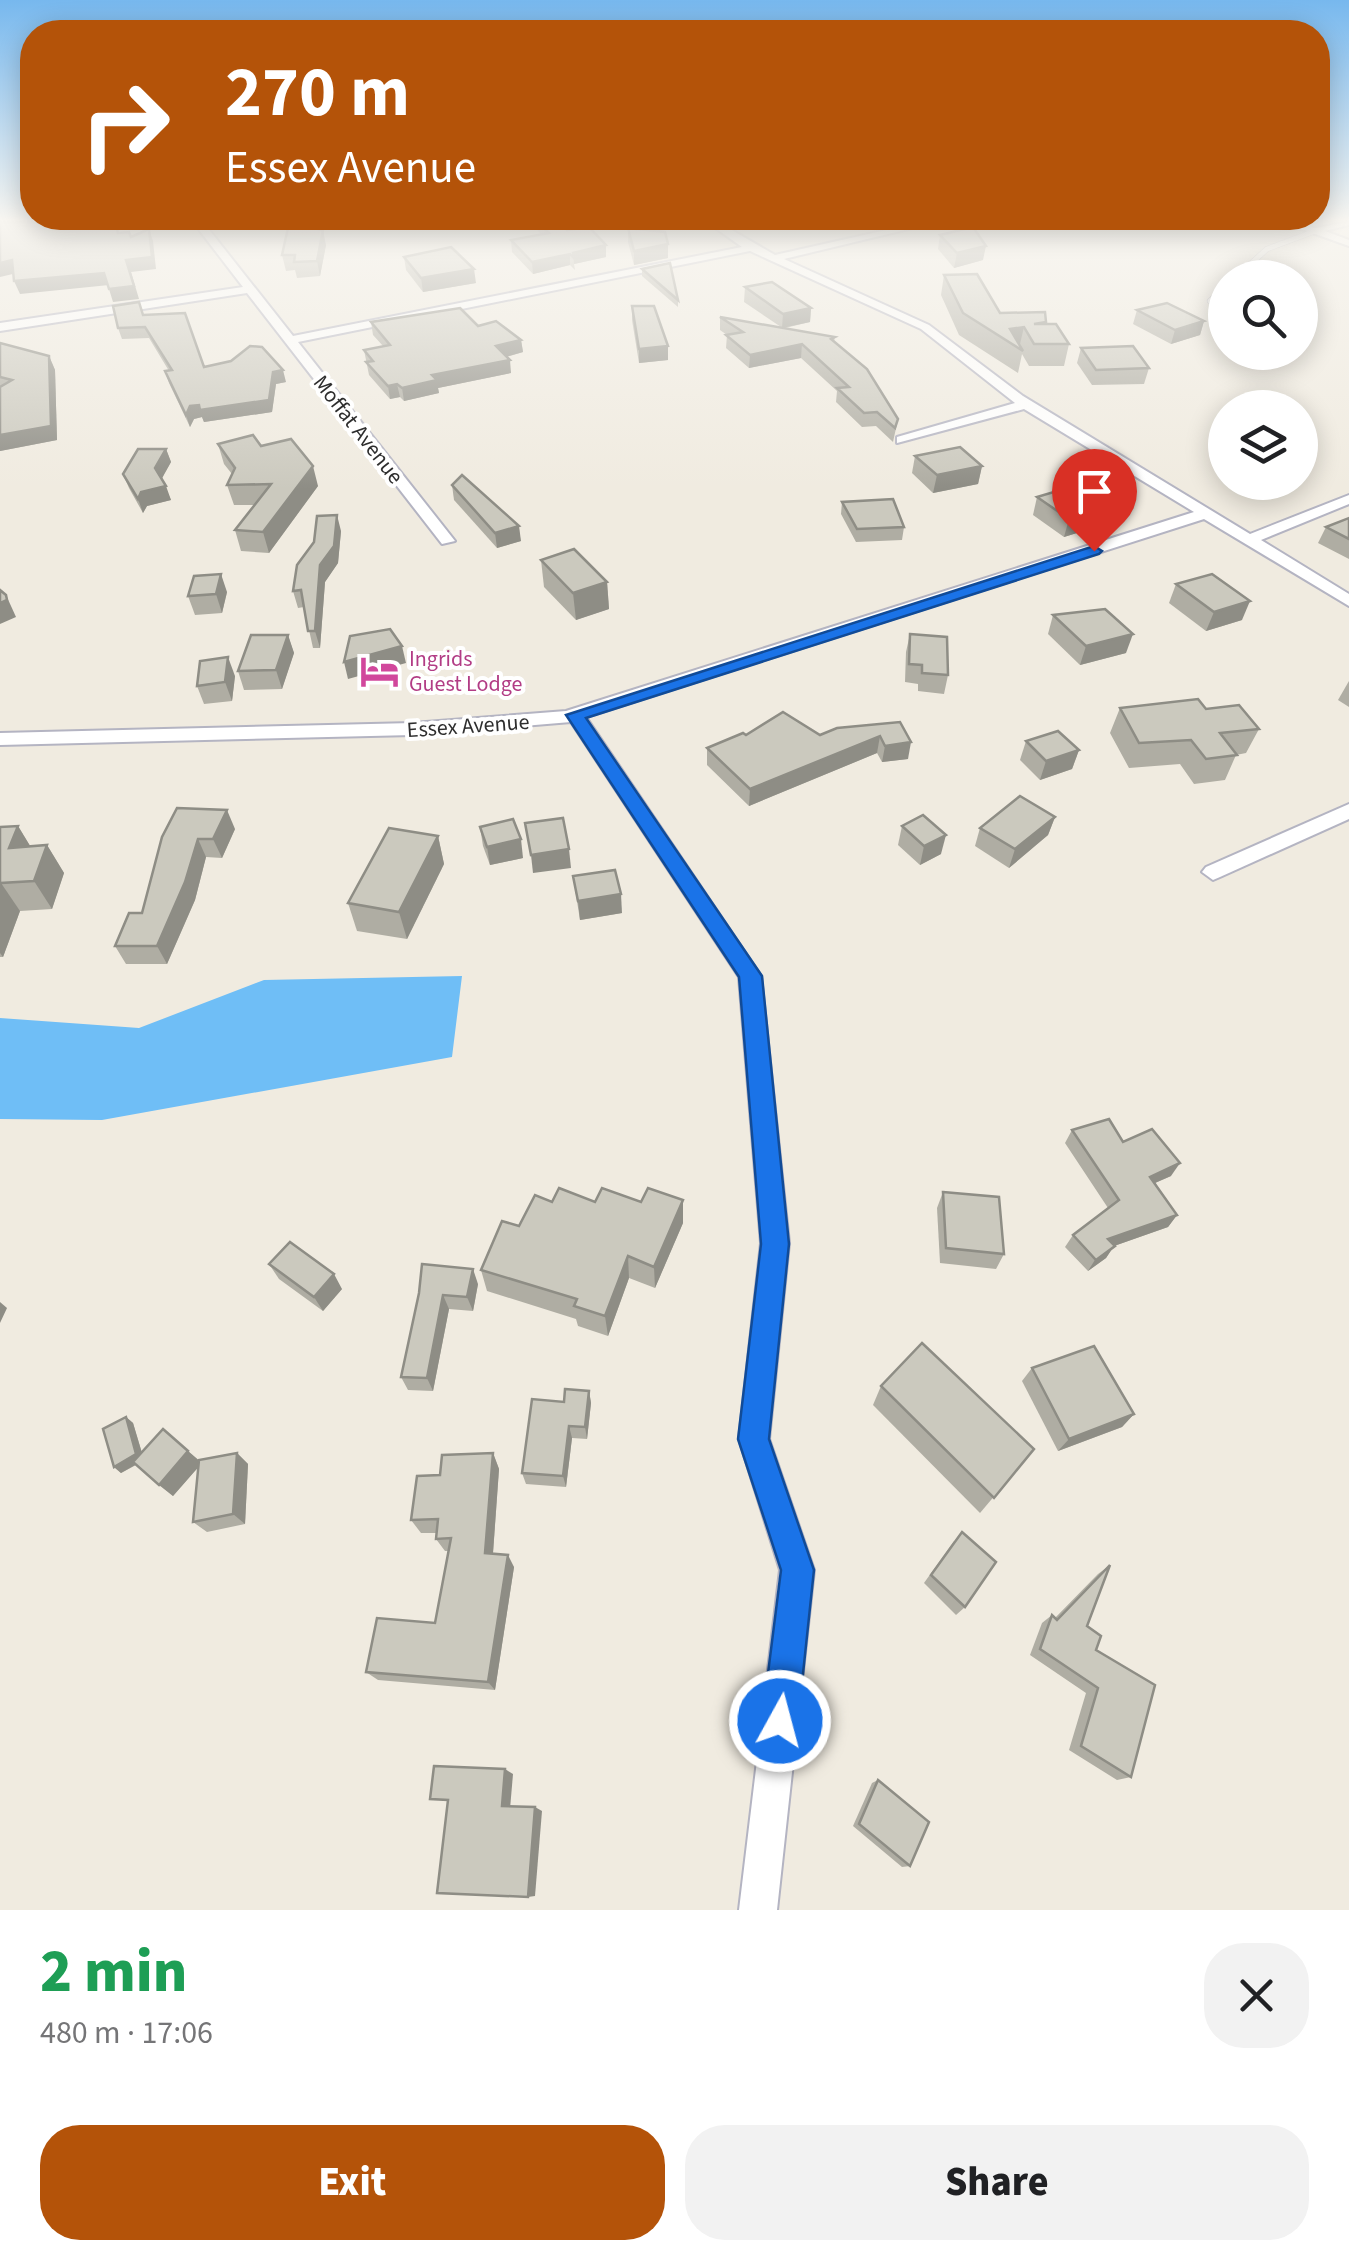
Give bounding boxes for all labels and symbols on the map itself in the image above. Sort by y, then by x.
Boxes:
street label: Moffat Avenue [305,368,411,491]
pin [1052,449,1137,552]
place label: Ingrids Guest Lodge [409,643,522,700]
hotel icon: Ingrids Guest Lodge [358,650,400,692]
street label: Essex Avenue [406,706,531,746]
position arrow [728,1669,832,1773]

